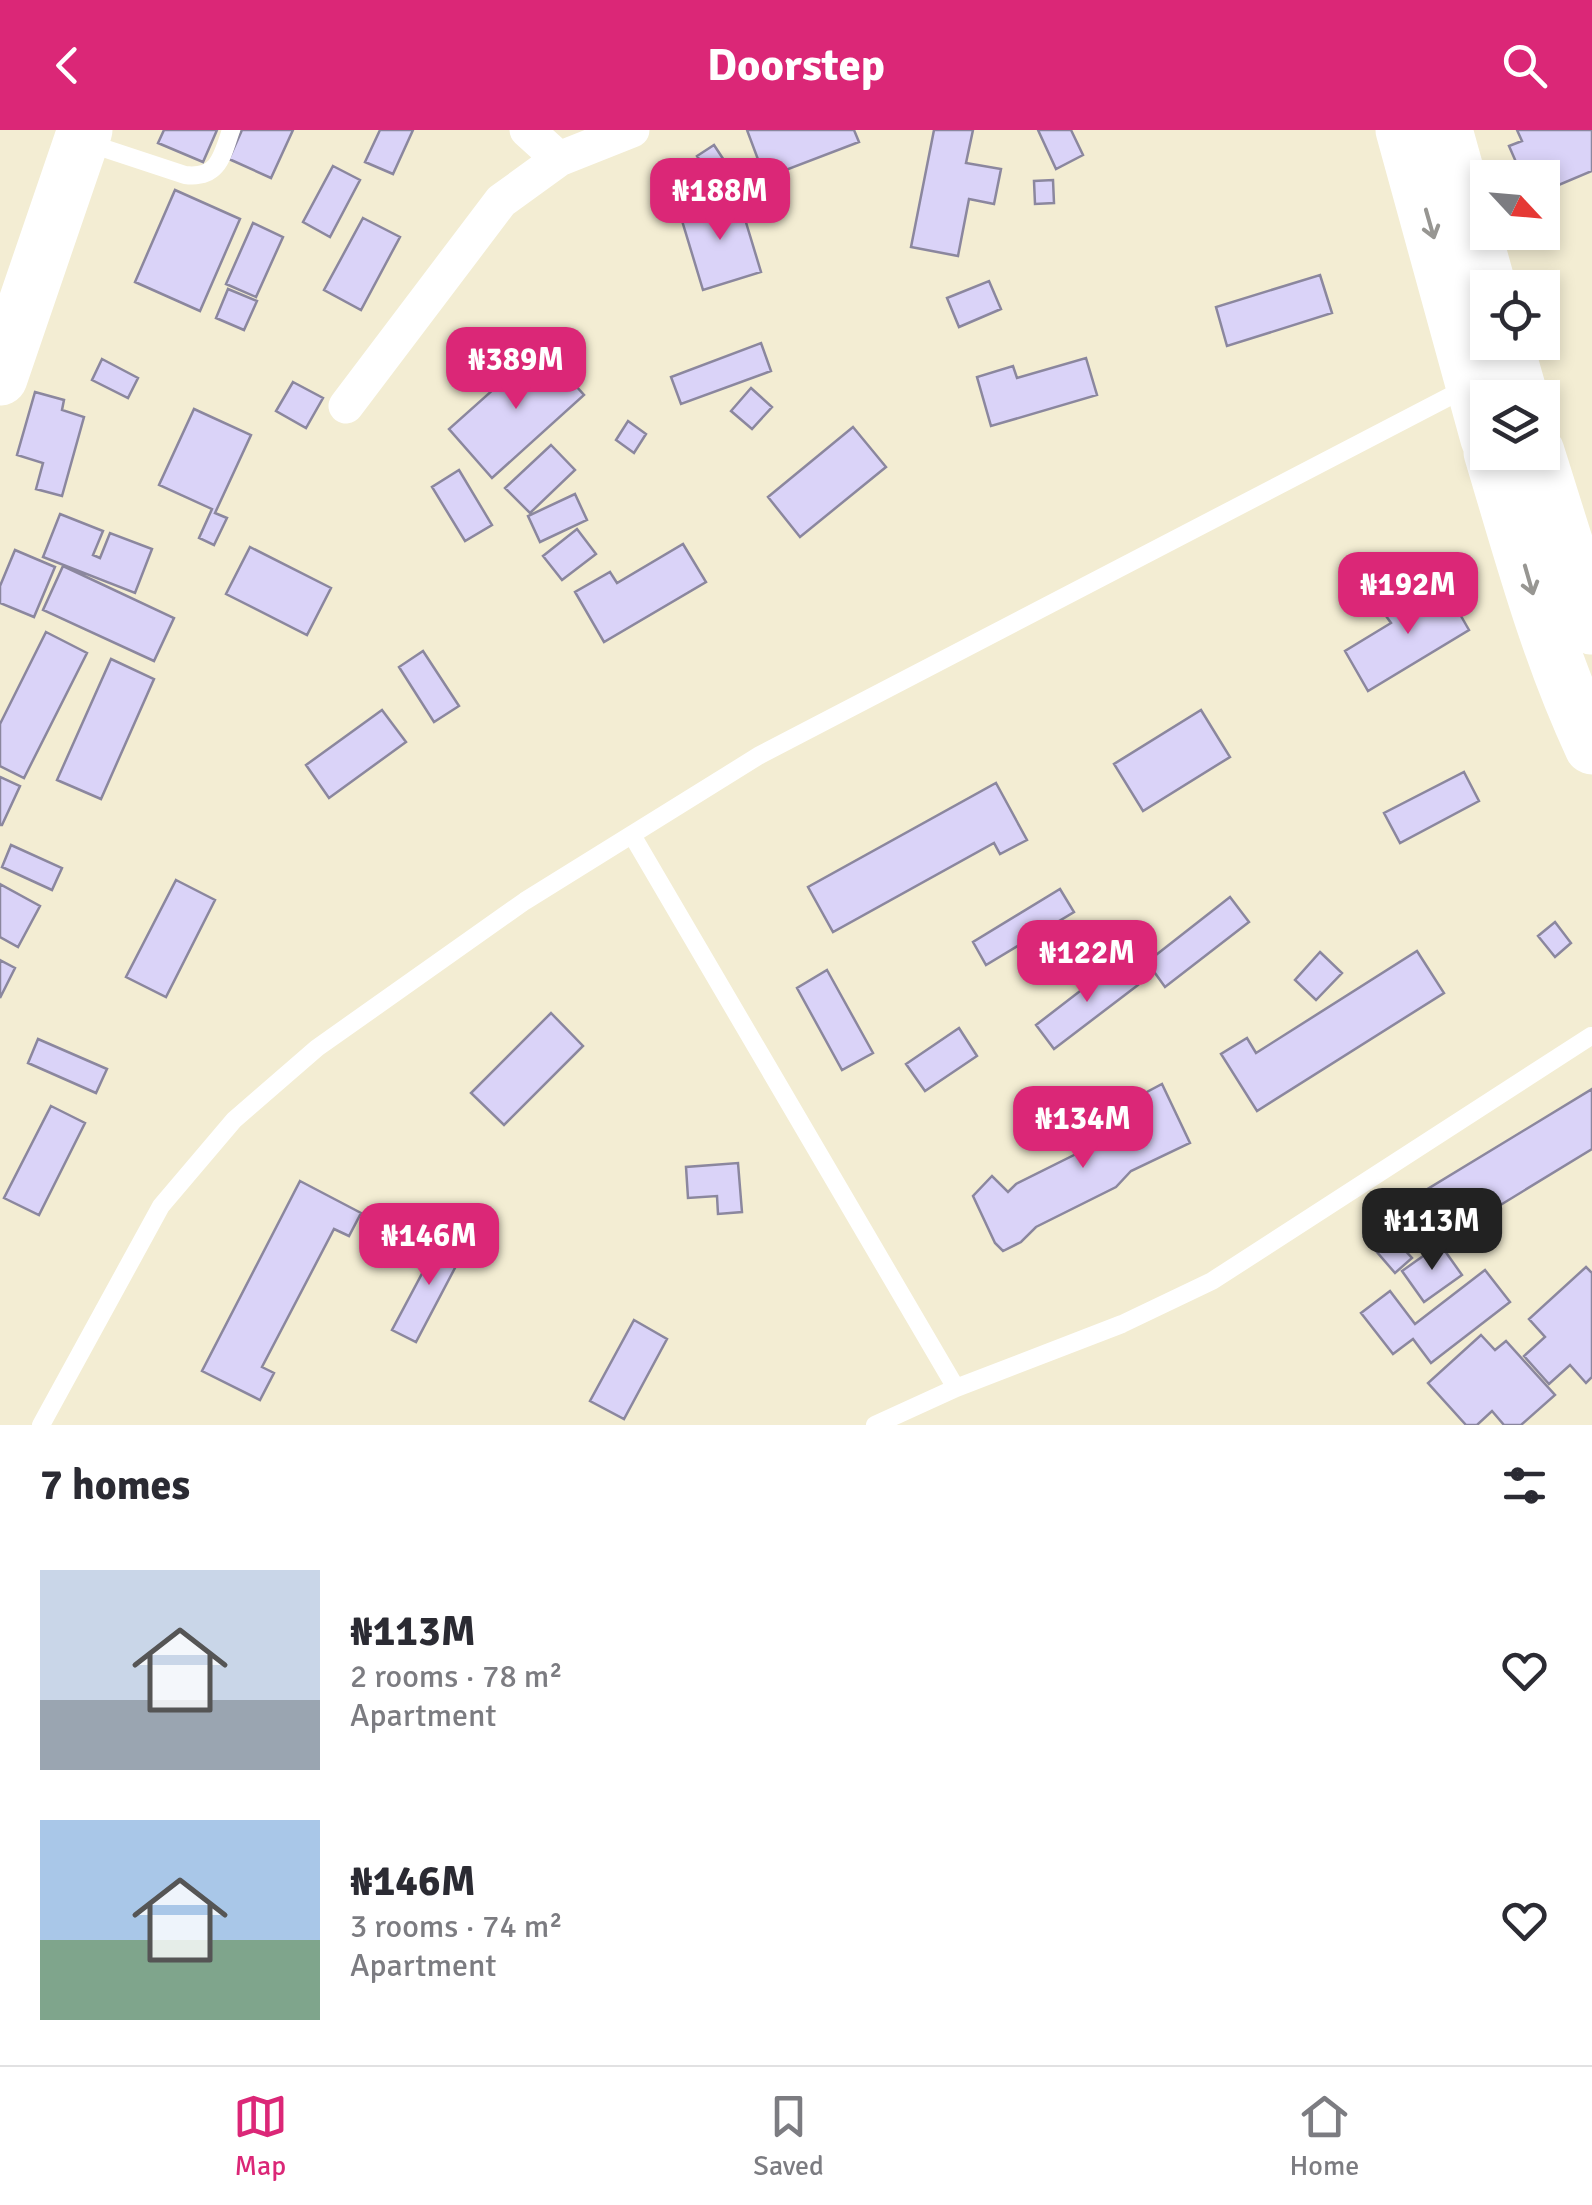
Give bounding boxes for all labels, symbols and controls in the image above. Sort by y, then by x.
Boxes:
icon: back [40,38,95,93]
text: Doorstep [707,38,885,93]
icon: search [1497,38,1552,93]
pin: ₦188M [650,158,790,243]
north arrow [1470,160,1560,250]
map controls [1470,160,1560,470]
text: ₦188M [672,171,768,210]
one-way arrow [1422,207,1440,239]
button: locate [1470,270,1560,360]
pin: ₦389M [446,327,586,412]
text: ₦389M [468,340,564,379]
button: layers [1470,380,1560,470]
pin: ₦192M [1338,552,1478,637]
one-way arrow [1521,563,1539,595]
text: ₦192M [1360,565,1456,604]
pin: ₦122M [1017,920,1157,1005]
text: ₦122M [1039,933,1135,972]
pin: ₦134M [1013,1086,1153,1171]
text: ₦134M [1035,1099,1131,1138]
pin: ₦113M [1362,1188,1502,1273]
text: ₦113M [1384,1201,1480,1240]
pin: ₦146M [359,1203,499,1288]
text: ₦146M [381,1216,477,1255]
icon: filters [1497,1458,1552,1513]
text: 7 homes [40,1460,190,1511]
text: ₦113M [350,1606,476,1657]
icon: home [120,1610,240,1730]
icon: heart [1497,1643,1552,1698]
text: 2 rooms · 78 m² [350,1657,563,1696]
text: Apartment [350,1696,497,1735]
text: ₦146M [350,1856,476,1907]
icon: home [120,1860,240,1980]
icon: heart [1497,1893,1552,1948]
text: 3 rooms · 74 m² [350,1907,563,1946]
text: Apartment [350,1946,497,1985]
tab: Map [233,2089,288,2183]
tab: Saved [753,2089,824,2183]
tab: Home [1289,2089,1359,2183]

